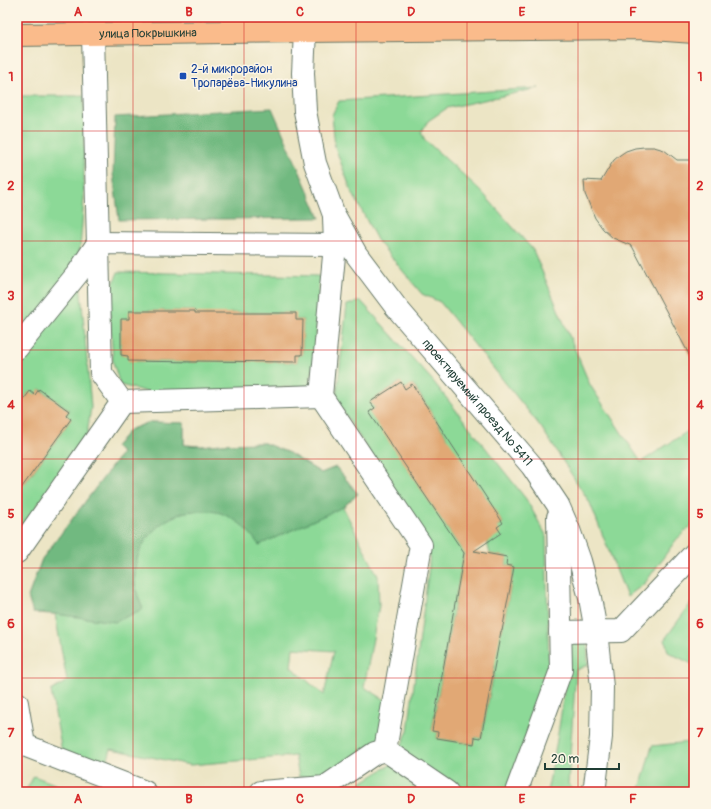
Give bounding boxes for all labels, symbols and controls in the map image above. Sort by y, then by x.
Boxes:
text: A [74,4,83,20]
text: B [185,4,193,20]
text: C [296,4,304,20]
text: D [407,4,415,20]
text: E [519,4,526,20]
text: F [629,4,637,20]
street label: улица Покрышкина [98,25,197,41]
place label: 2-й микрорайон Тропарёва-Никулина [191,62,298,91]
text: 1 [8,69,14,85]
text: 1 [697,69,703,85]
marker: 2-й микрорайон Тропарёва-Никулина [178,71,188,81]
text: 2 [7,178,15,194]
text: 2 [696,178,704,194]
text: 3 [7,288,15,304]
text: 3 [696,288,704,304]
street label: проектируемый проезд № 5411 [419,336,536,469]
text: 4 [7,397,15,413]
text: 4 [696,397,704,413]
text: 5 [7,506,15,522]
text: 5 [696,506,704,522]
text: 6 [7,616,15,632]
text: 6 [696,616,704,632]
text: 7 [8,725,15,741]
text: 7 [697,725,704,741]
scale bar [545,745,619,771]
text: 20 m [551,752,580,767]
text: A [74,791,83,807]
text: B [185,791,193,807]
text: C [296,791,304,807]
text: D [407,791,415,807]
text: E [519,791,526,807]
text: F [629,791,637,807]

